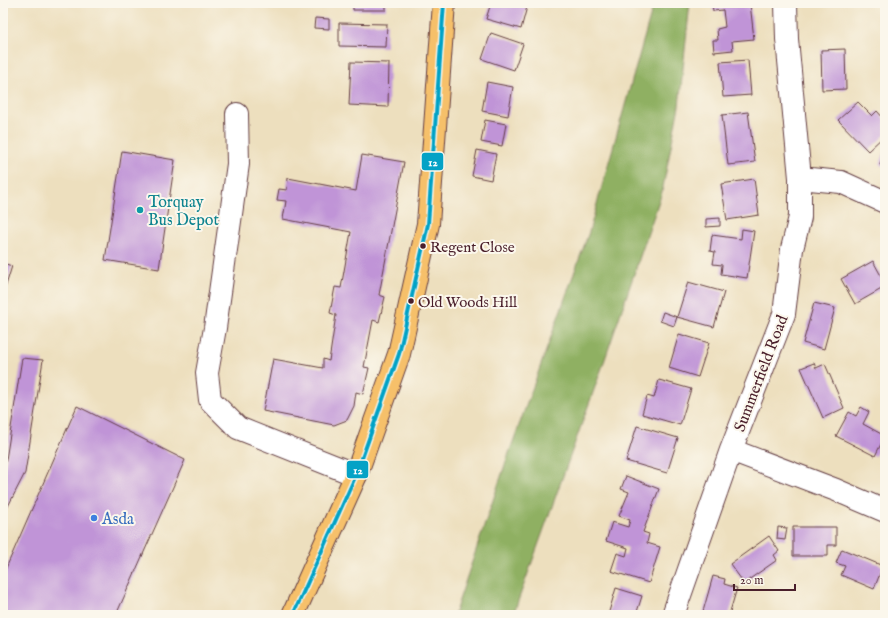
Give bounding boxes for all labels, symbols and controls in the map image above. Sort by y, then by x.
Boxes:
line badge: 12 [421,152,444,171]
text: 12 [428,156,438,170]
place label: Torquay Bus Depot [148,193,219,231]
marker: Torquay Bus Depot [135,205,145,215]
place label: Regent Close [430,238,515,257]
marker: Regent Close [418,241,428,251]
place label: Old Woods Hill [418,293,518,312]
marker: Old Woods Hill [406,296,416,306]
street label: Summerfield Road [730,312,794,435]
line badge: 12 [346,460,369,479]
text: 12 [353,464,363,478]
place label: Asda [101,510,134,530]
marker: Asda [89,513,99,523]
scale bar [734,566,795,592]
text: 20 m [740,573,763,588]

